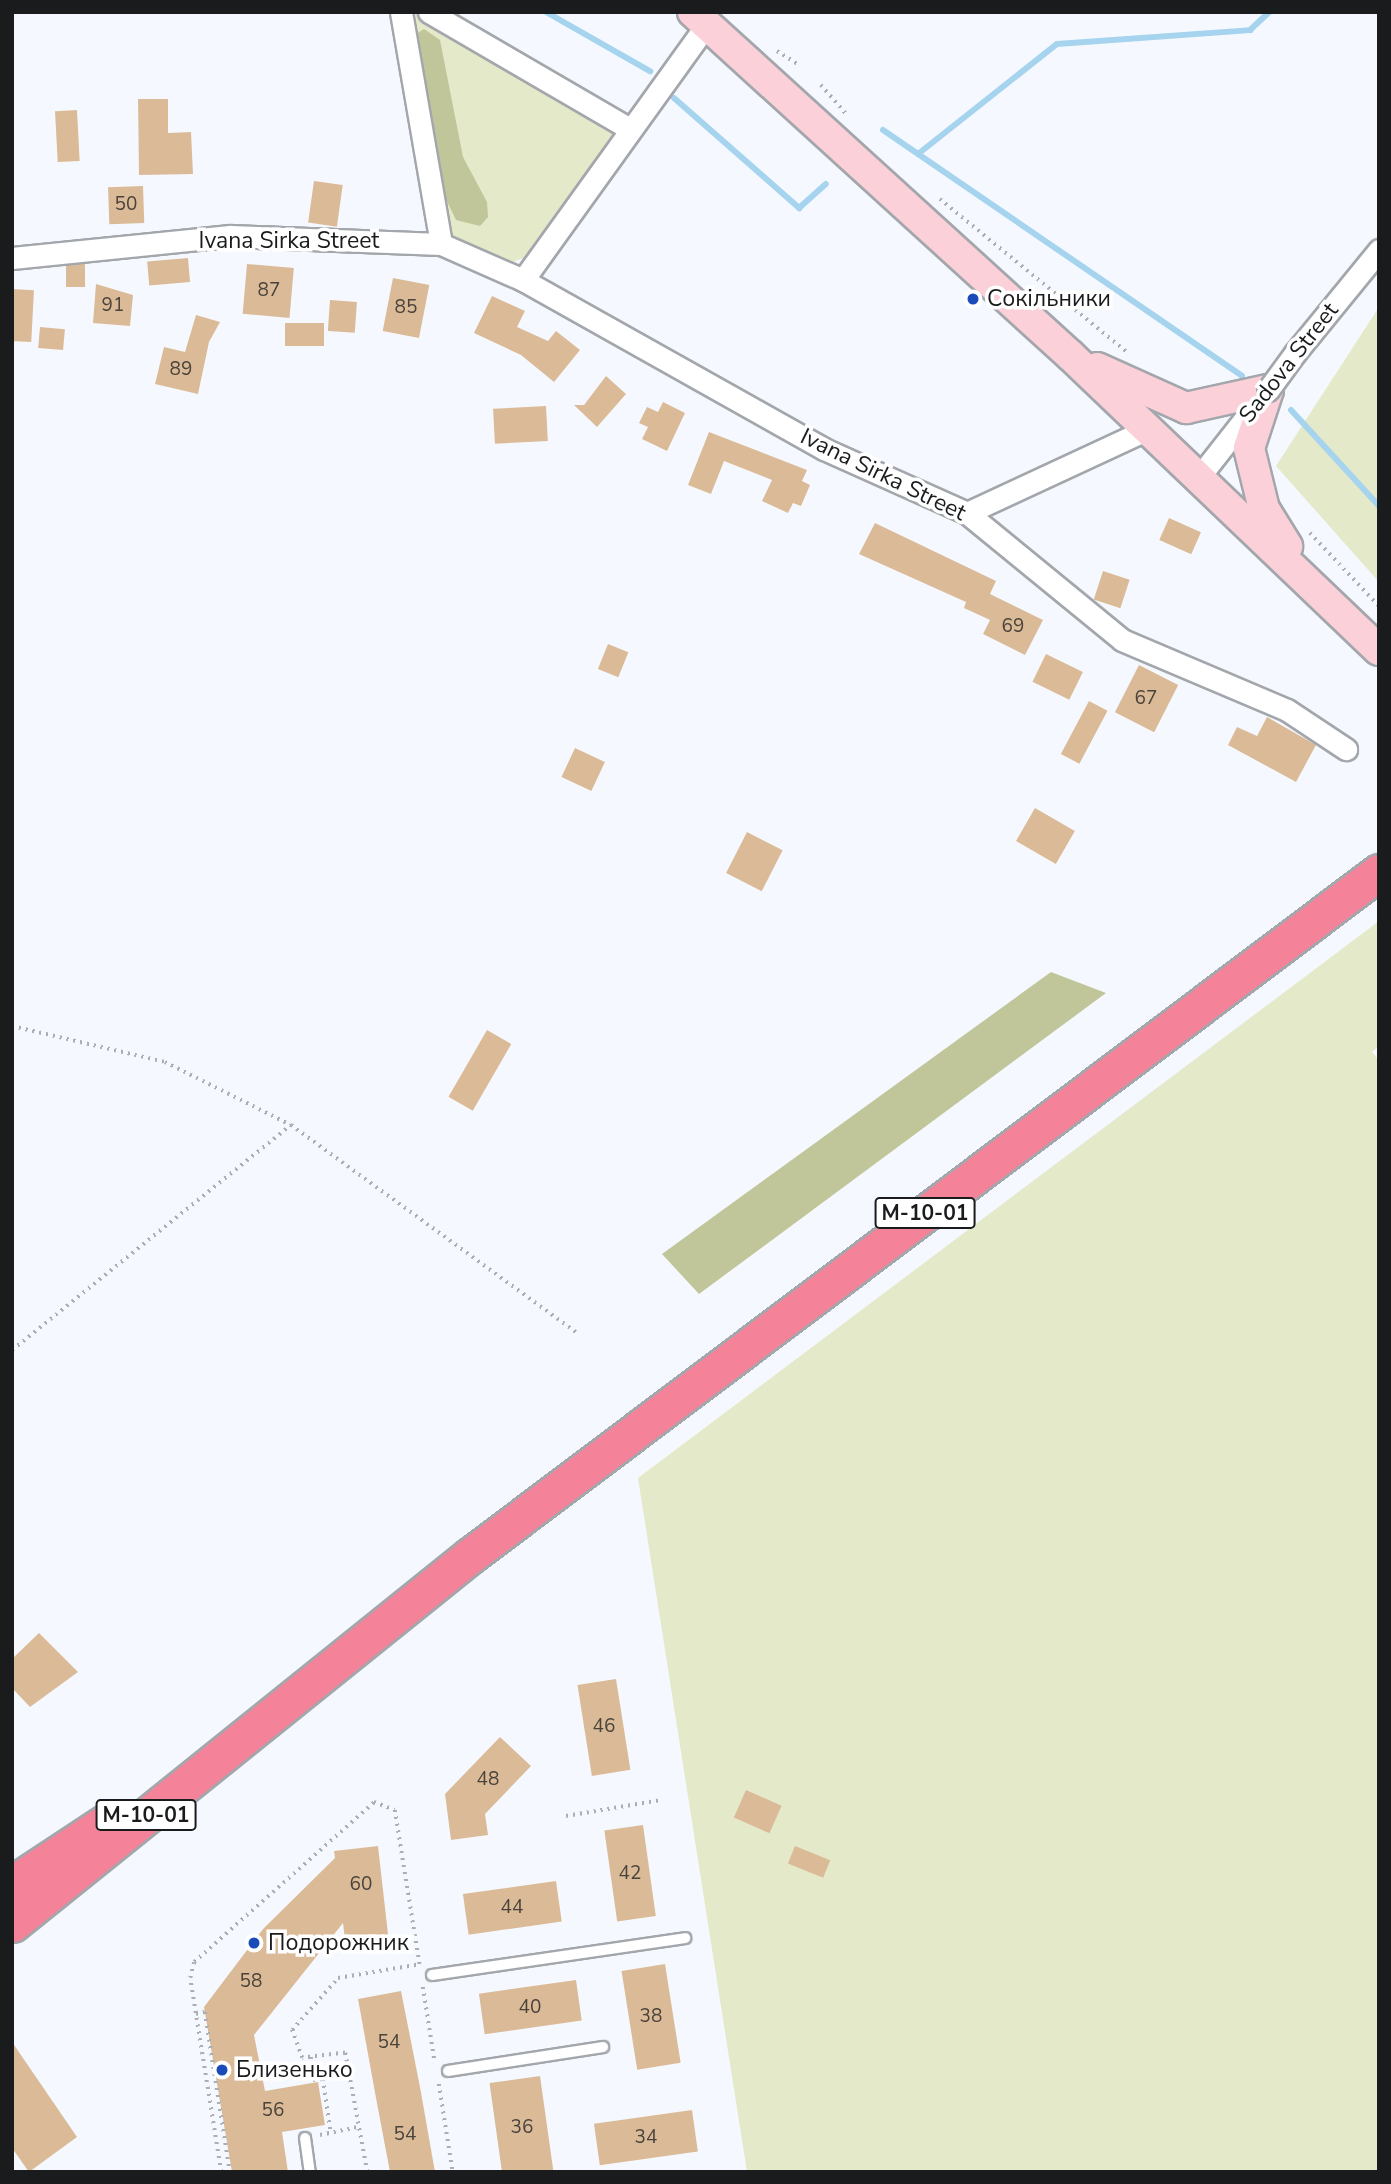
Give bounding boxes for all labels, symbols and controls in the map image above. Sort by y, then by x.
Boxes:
house number: 50 [115,194,137,216]
street label: Ivana Sirka Street [199,227,379,255]
house number: 87 [258,280,280,302]
place label: Сокільники [987,285,1111,313]
marker: Сокільники [965,291,981,307]
house number: 91 [102,295,124,317]
house number: 85 [395,297,417,319]
street label: Sadova Street [1234,297,1344,429]
house number: 89 [170,359,192,381]
street label: Ivana Sirka Street [796,423,970,527]
house number: 69 [1002,616,1024,638]
house number: 67 [1135,688,1157,710]
road number: М-10-01 [874,1196,976,1230]
house number: 46 [593,1716,615,1738]
house number: 48 [477,1769,499,1791]
road number: М-10-01 [95,1798,197,1832]
house number: 42 [619,1863,641,1885]
house number: 60 [350,1874,372,1896]
house number: 44 [501,1897,523,1919]
place label: Подорожник [268,1929,409,1957]
marker: Подорожник [246,1935,262,1951]
house number: 58 [240,1971,262,1993]
house number: 40 [519,1997,541,2019]
house number: 38 [640,2006,662,2028]
house number: 54 [378,2032,400,2054]
place label: Близенько [236,2056,353,2084]
marker: Близенько [214,2062,230,2078]
house number: 56 [262,2100,284,2122]
house number: 36 [511,2117,533,2139]
house number: 54 [394,2124,416,2146]
house number: 34 [635,2127,657,2149]

